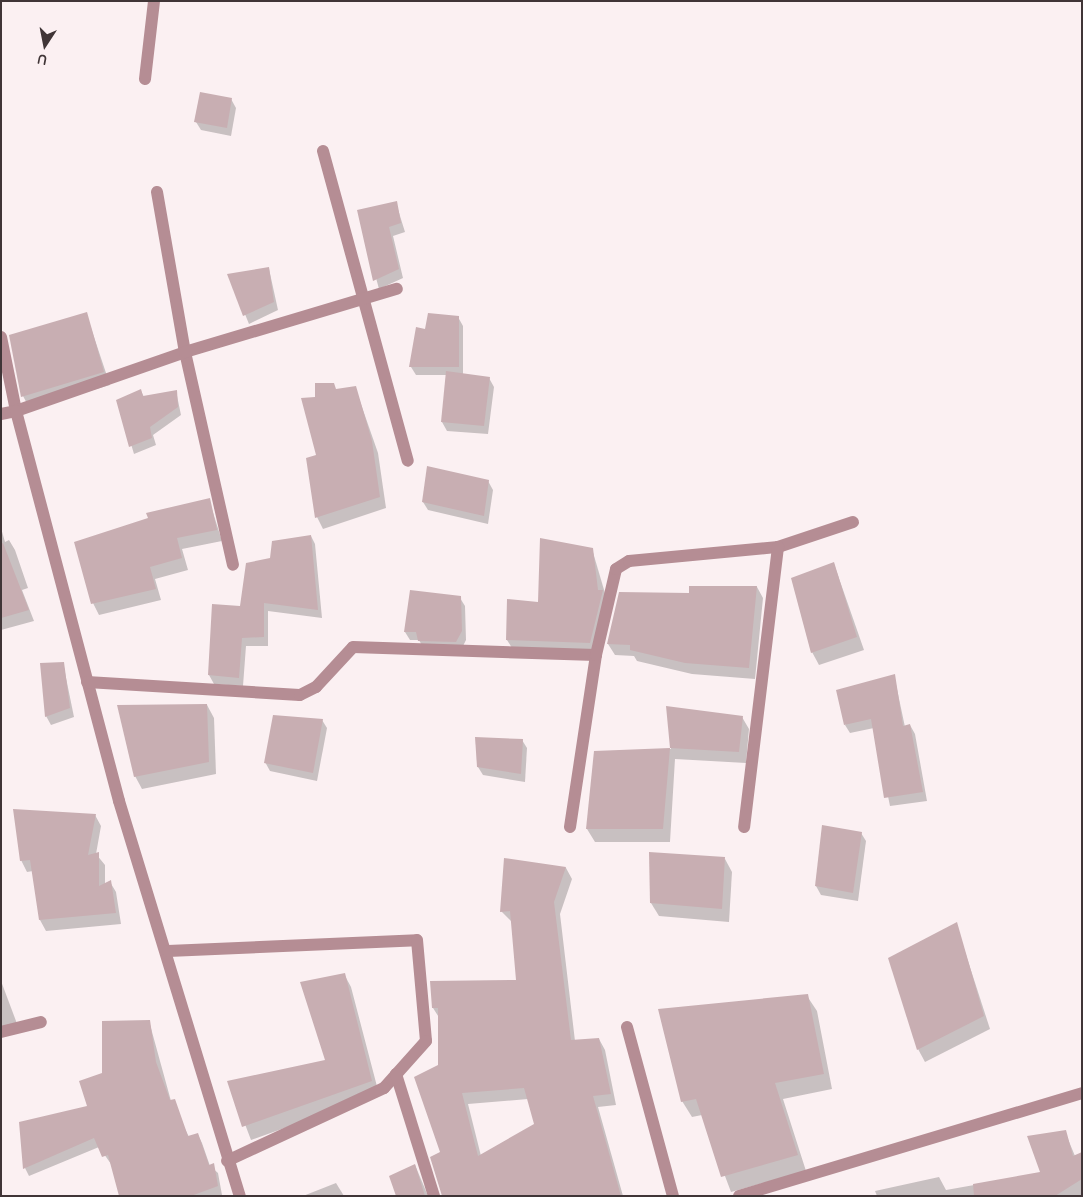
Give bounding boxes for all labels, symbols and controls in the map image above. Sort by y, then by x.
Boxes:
north arrow [20,20,70,70]
text: U [36,50,49,70]

